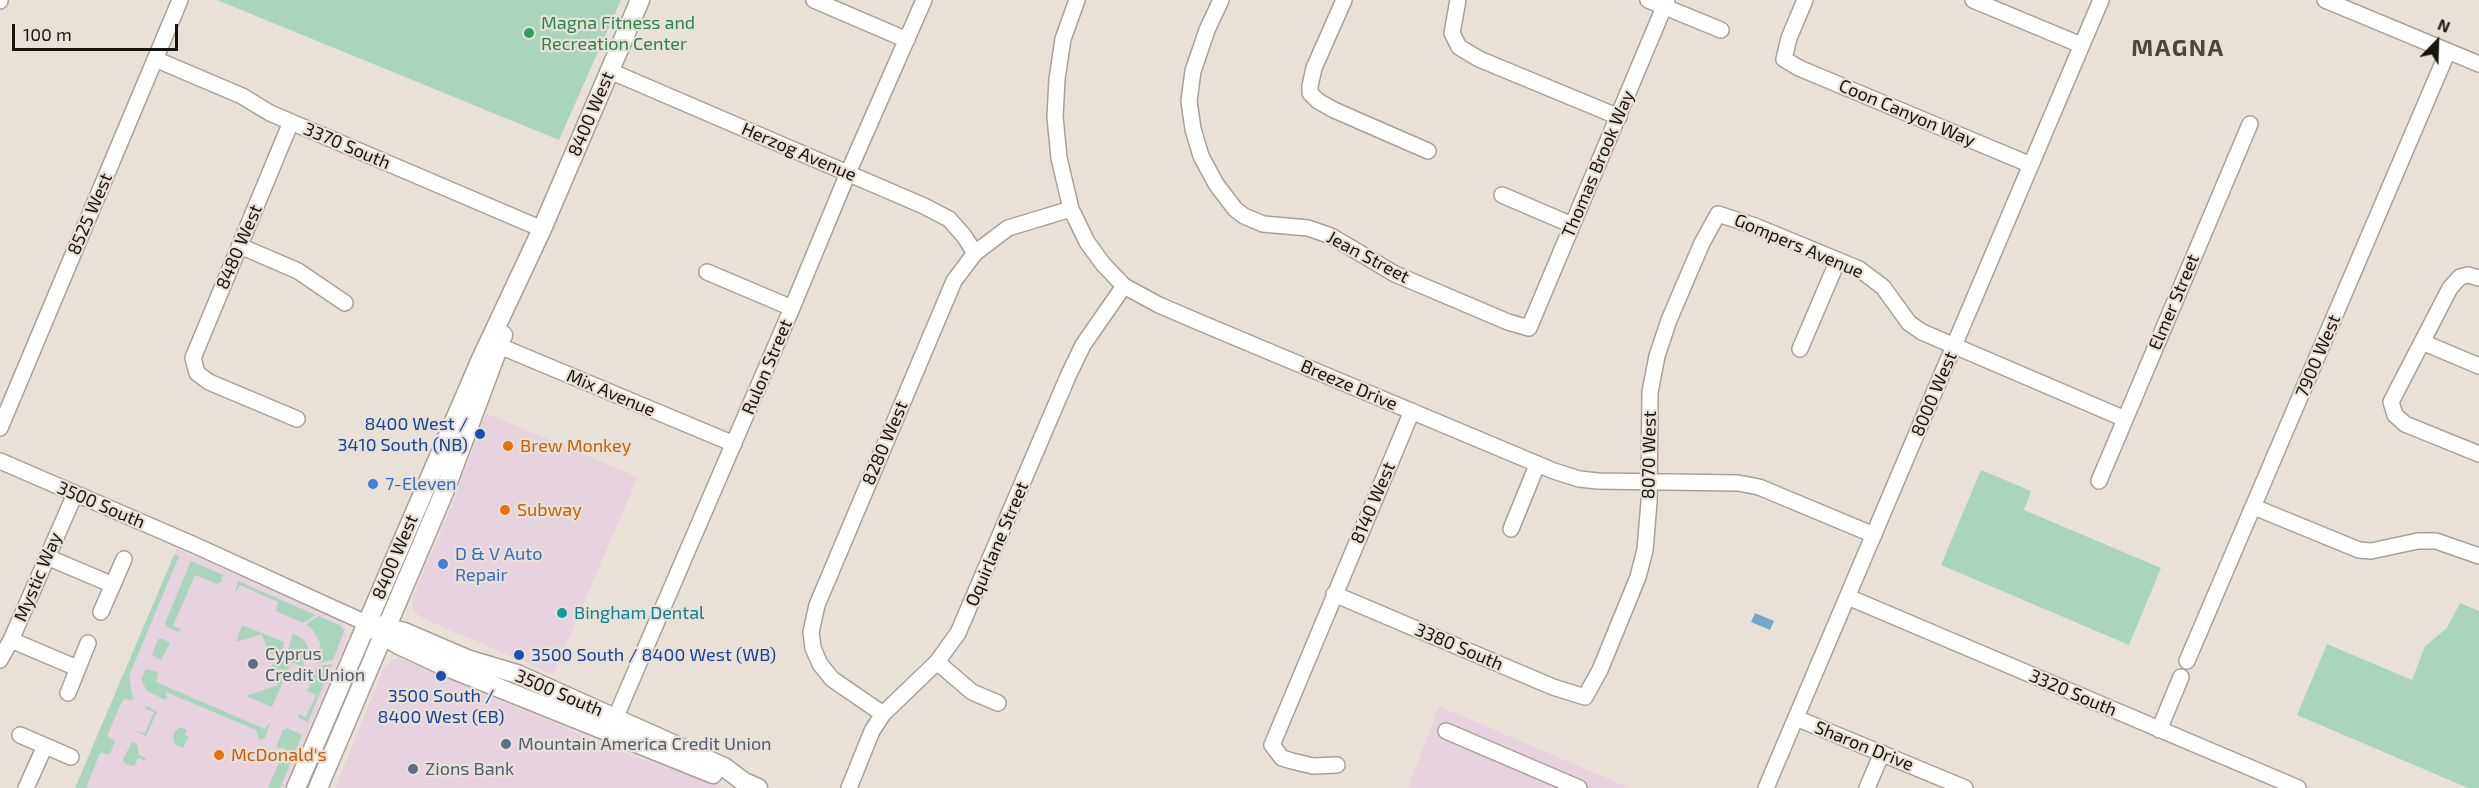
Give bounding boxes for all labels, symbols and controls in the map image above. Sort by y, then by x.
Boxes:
scale bar [15,12,182,50]
place label: Magna Fitness and Recreation Center [541,12,695,54]
north arrow [2407,12,2467,72]
text: N [2435,14,2453,36]
text: 100 m [23,23,72,45]
marker: Magna Fitness and Recreation Center [522,26,536,40]
district label: MAGNA [2131,34,2225,62]
street label: 8400 West [563,68,619,160]
street label: Coon Canyon Way [1836,75,1978,151]
street label: Thomas Brook Way [1557,87,1639,241]
street label: 3370 South [300,118,394,174]
street label: Herzog Avenue [738,118,860,186]
street label: 8525 West [63,170,117,258]
street label: 8480 West [211,201,267,293]
street label: Gompers Avenue [1731,209,1867,283]
street label: Jean Street [1323,226,1413,288]
street label: Elmer Street [2144,251,2204,353]
street label: 7900 West [2291,311,2345,401]
street label: Rulon Street [737,316,797,418]
street label: 8000 West [1906,348,1962,440]
street label: Breeze Drive [1297,355,1401,415]
street label: Mix Avenue [563,365,659,421]
street label: 8280 West [858,398,912,488]
street label: 8070 West [1637,411,1661,499]
place label: 8400 West / 3410 South (NB) [337,413,468,456]
marker: 8400 West / 3410 South (NB) [473,427,487,441]
place label: Brew Monkey [520,435,631,457]
marker: Brew Monkey [501,439,515,453]
street label: 8140 West [1346,459,1400,547]
place label: 7-Eleven [385,473,457,495]
street label: 3500 South [54,477,148,533]
marker: 7-Eleven [366,477,380,491]
street label: Oquirlane Street [961,478,1033,610]
place label: Subway [517,499,582,521]
marker: Subway [498,503,512,517]
street label: 8400 West [367,511,423,603]
street label: Mystic Way [10,529,66,625]
place label: D & V Auto Repair [455,543,542,586]
marker: D & V Auto Repair [436,557,450,571]
place label: Bingham Dental [574,602,704,624]
marker: Bingham Dental [555,606,569,620]
street label: 3380 South [1412,619,1506,675]
place label: Cyprus Credit Union [265,643,365,686]
place label: 3500 South / 8400 West (WB) [531,644,776,666]
marker: 3500 South / 8400 West (WB) [512,648,526,662]
marker: Cyprus Credit Union [246,657,260,671]
street label: 3500 South [512,665,606,721]
street label: 3320 South [2026,665,2120,721]
marker: 3500 South / 8400 West (EB) [434,669,448,683]
place label: 3500 South / 8400 West (EB) [378,685,504,728]
street label: Sharon Drive [1811,716,1917,776]
place label: Mountain America Credit Union [518,733,772,755]
marker: Mountain America Credit Union [499,737,513,751]
place label: McDonald's [231,744,327,766]
marker: McDonald's [212,748,226,762]
place label: Zions Bank [425,758,514,780]
marker: Zions Bank [406,762,420,776]

